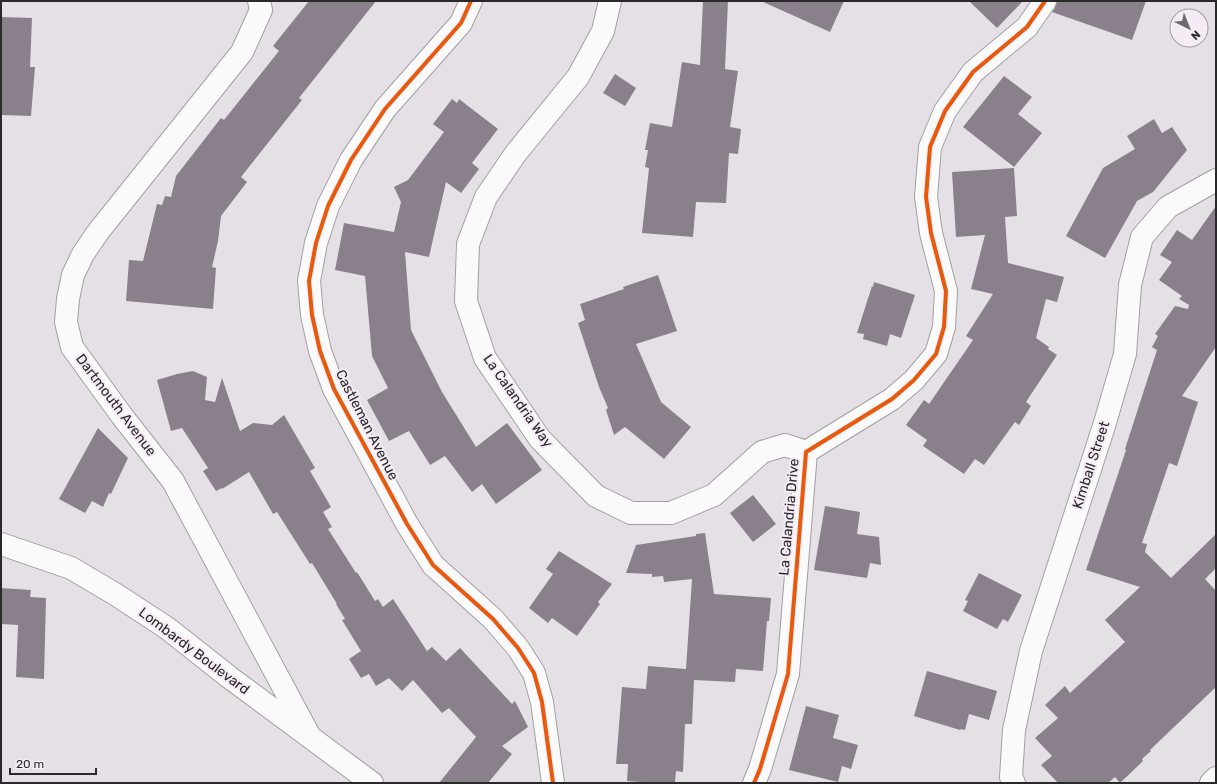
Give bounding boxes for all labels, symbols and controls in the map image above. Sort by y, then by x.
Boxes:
north arrow [1169,8,1209,48]
text: N [1188,27,1203,42]
street label: Dartmouth Avenue [72,351,160,459]
street label: La Calandria Way [480,351,557,451]
street label: Castleman Avenue [332,367,402,483]
street label: Kimball Street [1069,419,1113,511]
street label: La Calandria Drive [775,458,803,576]
street label: Lombardy Boulevard [135,604,253,698]
scale bar [10,750,96,776]
text: 20 m [16,757,44,771]

